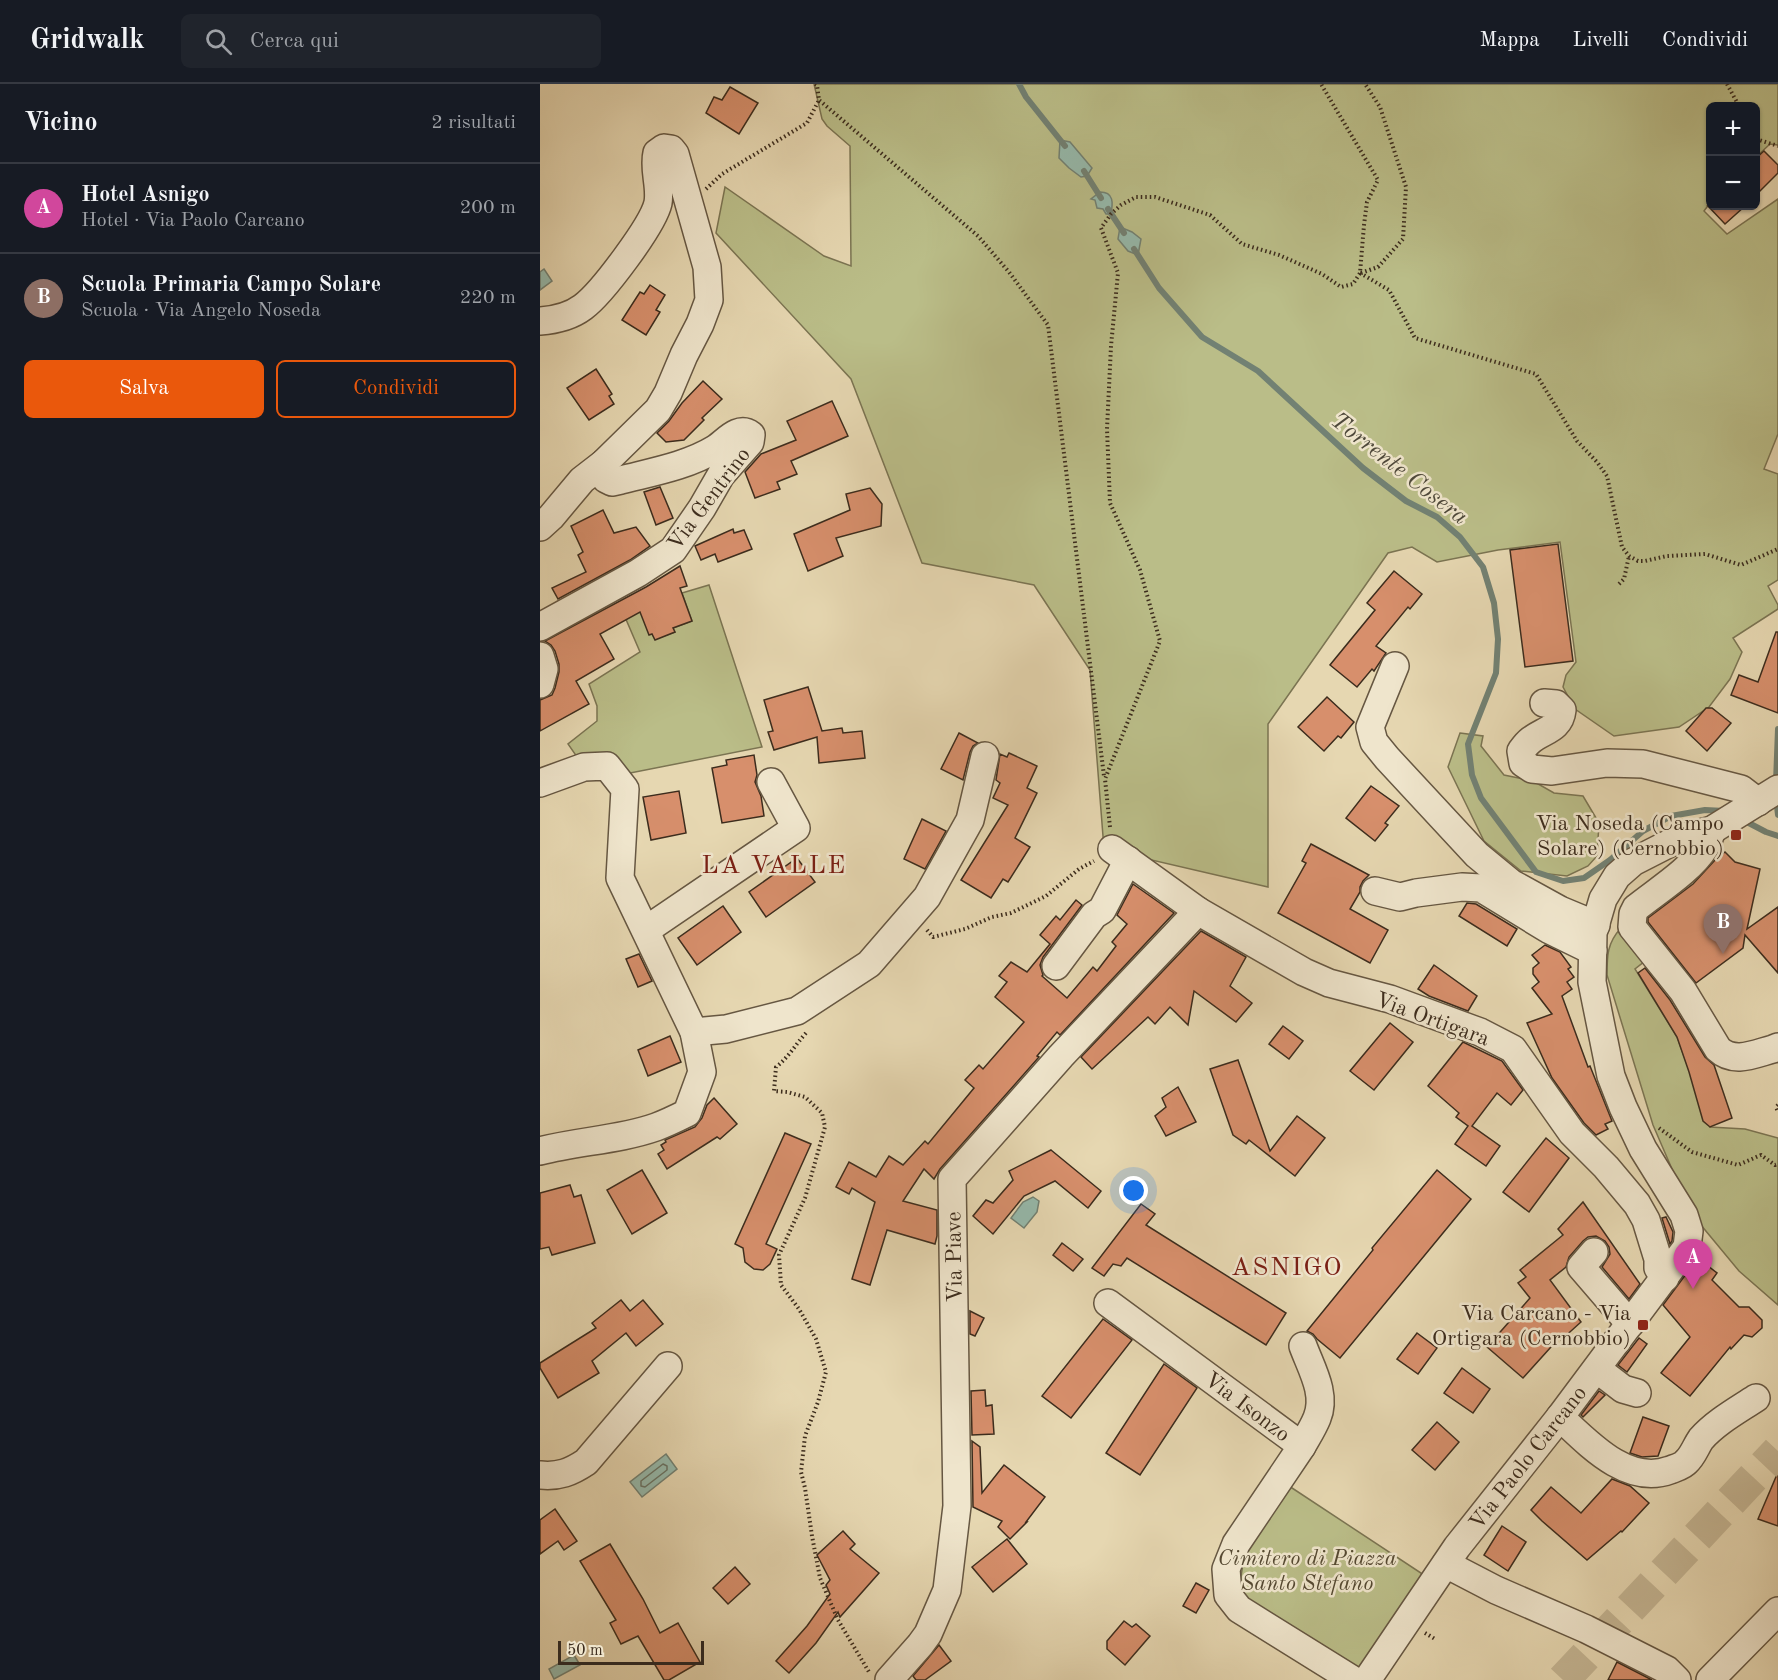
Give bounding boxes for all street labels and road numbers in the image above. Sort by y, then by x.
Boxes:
street label: Via Gentrino [664,444,755,555]
street label: Via Ortigara [1372,989,1492,1051]
street label: Via Piave [943,1211,967,1303]
street label: Via Isonzo [1200,1369,1294,1447]
street label: Via Paolo Carcano [1466,1382,1591,1534]

